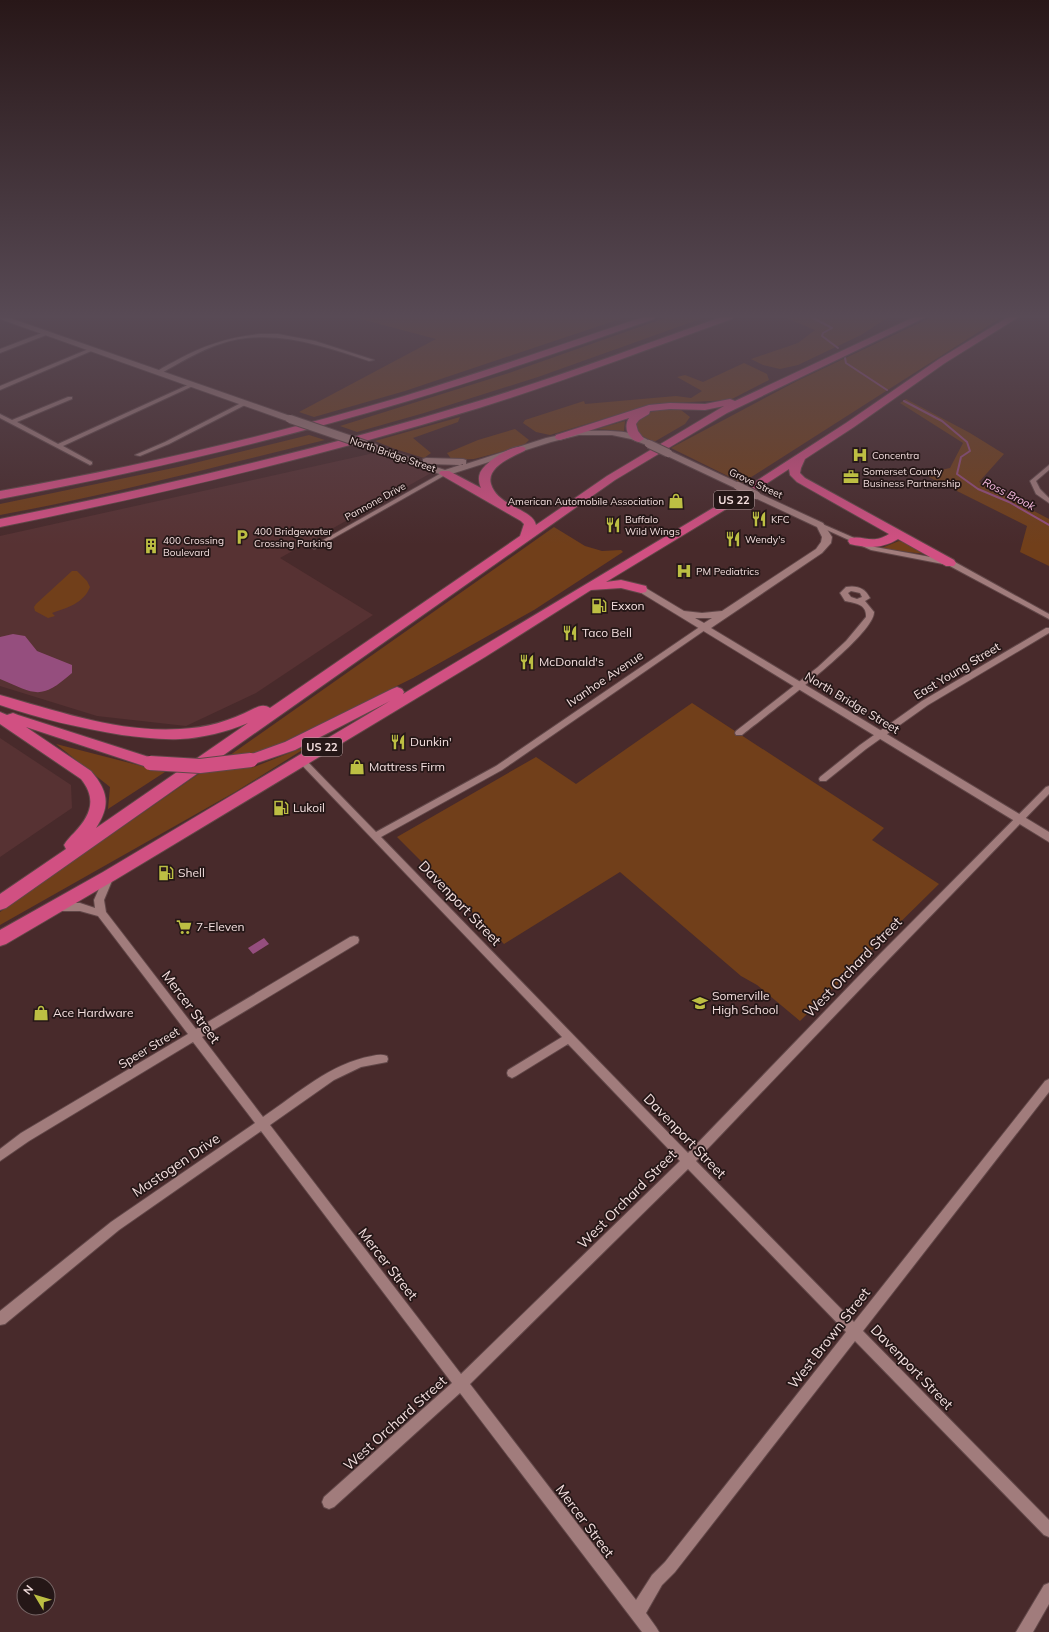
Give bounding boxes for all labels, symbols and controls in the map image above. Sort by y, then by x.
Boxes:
street label: North Bridge Street [348,434,438,475]
hospital icon: Concentra [851,446,869,464]
place label: Concentra [872,449,919,462]
street label: Grove Street [727,465,785,502]
place label: Somerset County Business Partnership [863,465,960,490]
office icon: Somerset County Business Partnership [842,468,860,486]
water label: Ross Brook [980,475,1038,513]
street label: Pannone Drive [342,479,408,524]
road number: US 22 [714,491,754,509]
shop icon: American Automobile Association [667,492,685,510]
place label: American Automobile Association [508,495,664,508]
restaurant icon: KFC [750,510,768,528]
place label: Buffalo Wild Wings [625,513,680,538]
place label: KFC [771,513,790,526]
restaurant icon: Buffalo Wild Wings [604,516,622,534]
place label: 400 Bridgewater Crossing Parking [254,525,332,550]
parking icon: 400 Bridgewater Crossing Parking [233,528,251,546]
restaurant icon: Wendy's [724,530,742,548]
place label: Wendy's [745,533,785,546]
place label: 400 Crossing Boulevard [163,534,224,559]
building icon: 400 Crossing Boulevard [142,537,160,555]
hospital icon: PM Pediatrics [675,562,693,580]
place label: PM Pediatrics [696,565,759,578]
fuel station icon: Exxon [590,597,608,615]
place label: Exxon [611,598,645,613]
restaurant icon: Taco Bell [561,624,579,642]
place label: Taco Bell [582,625,632,640]
street label: East Young Street [911,639,1003,702]
street label: Ivanhoe Avenue [564,648,646,710]
restaurant icon: McDonald's [518,653,536,671]
place label: McDonald's [539,654,604,669]
street label: North Bridge Street [802,668,902,737]
restaurant icon: Dunkin' [389,733,407,751]
place label: Dunkin' [410,734,452,749]
road number: US 22 [302,738,342,756]
shop icon: Mattress Firm [348,758,366,776]
place label: Mattress Firm [369,759,445,774]
fuel station icon: Lukoil [272,799,290,817]
place label: Lukoil [293,800,325,815]
street label: Davenport Street [415,857,505,949]
fuel station icon: Shell [157,864,175,882]
place label: Shell [178,865,205,880]
street label: West Orchard Street [800,913,906,1021]
supermarket icon: 7-Eleven [175,918,193,936]
place label: 7-Eleven [196,919,245,934]
street label: Mercer Street [158,967,224,1047]
place label: Somerville High School [712,988,778,1017]
school or university icon: Somerville High School [691,994,709,1012]
shop icon: Ace Hardware [32,1004,50,1022]
place label: Ace Hardware [53,1005,133,1020]
street label: Speer Street [116,1024,182,1072]
street label: Davenport Street [640,1090,730,1182]
street label: Mastogen Drive [129,1129,223,1201]
street label: West Orchard Street [574,1146,680,1252]
street label: Mercer Street [354,1224,422,1304]
street label: West Brown Street [784,1284,874,1392]
street label: Davenport Street [867,1321,957,1413]
street label: West Orchard Street [340,1372,450,1474]
street label: Mercer Street [552,1481,618,1561]
north arrow [16,1576,56,1616]
text: N [20,1582,36,1597]

